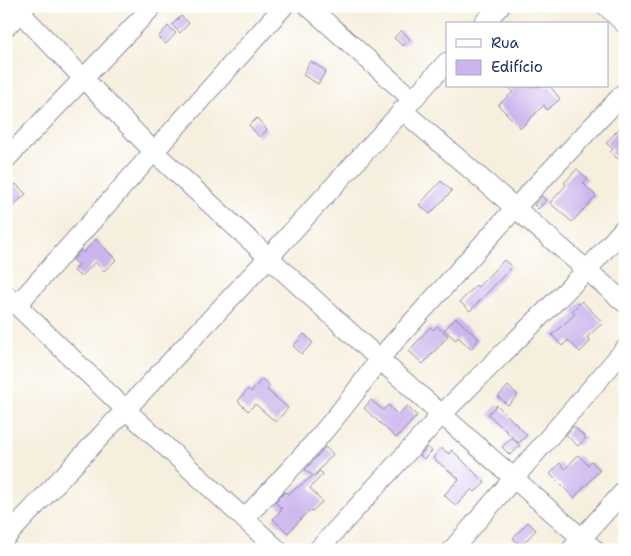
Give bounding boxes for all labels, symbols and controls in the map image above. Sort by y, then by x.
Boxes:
legend [446,22,608,88]
text: Rua [491,33,520,53]
text: Edifício [491,57,543,77]

